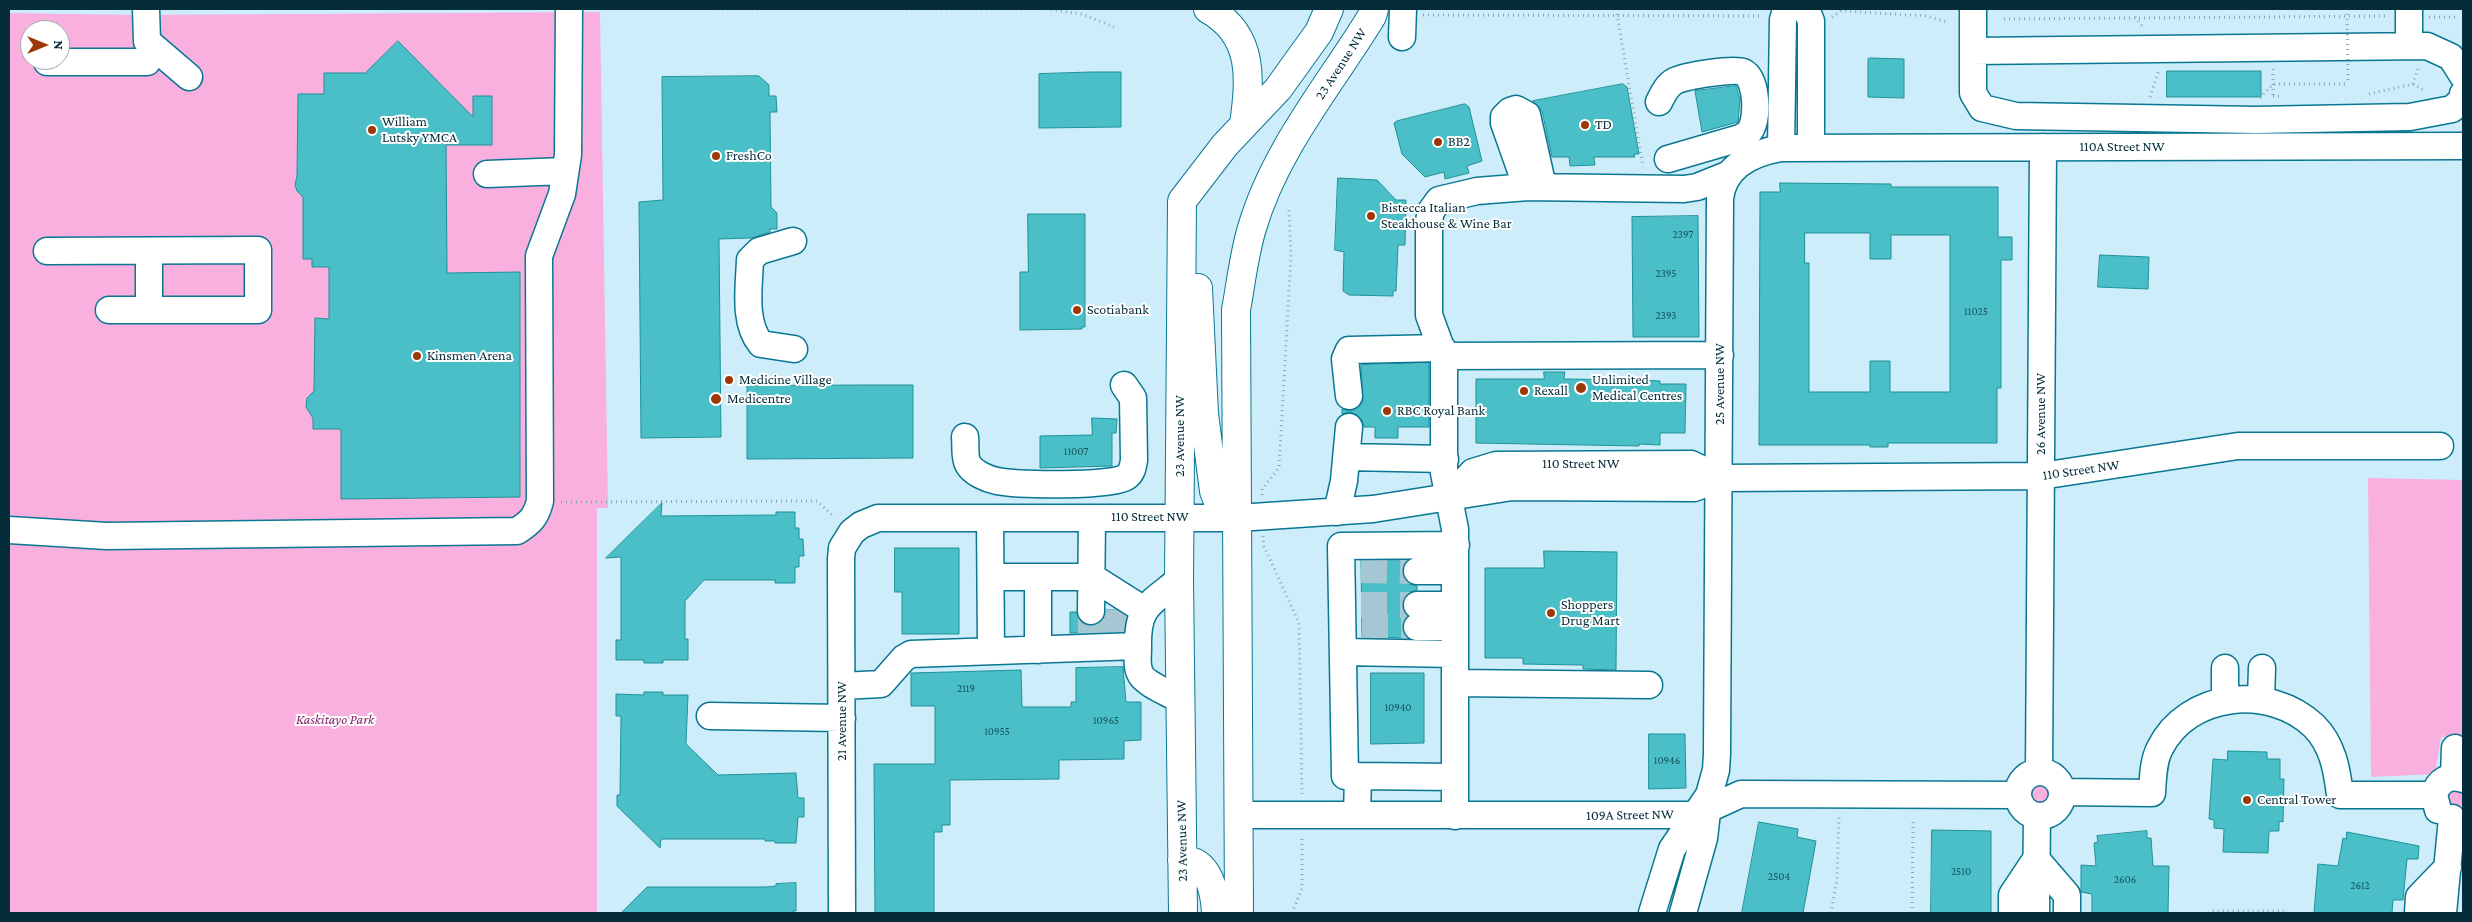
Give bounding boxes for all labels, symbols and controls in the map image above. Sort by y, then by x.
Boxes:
north arrow [20,20,70,70]
street label: 23 Avenue NW [1312,25,1370,103]
text: N [51,40,67,50]
place label: William Lutsky YMCA [382,114,457,146]
place label: TD [1595,117,1612,133]
marker: TD [1579,119,1591,131]
marker: William Lutsky YMCA [366,124,378,136]
place label: BB2 [1448,134,1470,150]
marker: BB2 [1432,136,1444,148]
street label: 110A Street NW [2079,139,2165,155]
place label: FreshCo [726,148,772,164]
marker: FreshCo [710,150,722,162]
place label: Bistecca Italian Steakhouse & Wine Bar [1381,200,1512,232]
marker: Bistecca Italian Steakhouse & Wine Bar [1365,210,1377,222]
house number: 2397 [1673,228,1693,242]
house number: 2395 [1655,267,1677,281]
place label: Scotiabank [1087,302,1149,318]
marker: Scotiabank [1071,304,1083,316]
house number: 11025 [1964,305,1988,319]
house number: 2393 [1655,309,1677,323]
street label: 25 Avenue NW [1712,343,1728,425]
place label: Kinsmen Arena [427,348,512,364]
marker: Kinsmen Arena [411,350,423,362]
place label: Medicine Village [739,372,832,388]
place label: Unlimited Medical Centres [1592,372,1682,404]
street label: 26 Avenue NW [2033,373,2049,455]
marker: Medicine Village [723,374,735,386]
marker: Unlimited Medical Centres [1574,381,1588,395]
place label: Rexall [1534,383,1568,399]
marker: Rexall [1518,385,1530,397]
place label: Medicentre [727,391,791,407]
marker: Medicentre [709,392,723,406]
street label: 23 Avenue NW [1172,395,1188,477]
place label: RBC Royal Bank [1397,403,1485,419]
marker: RBC Royal Bank [1381,405,1393,417]
house number: 11007 [1064,445,1088,459]
street label: 110 Street NW [1542,456,1620,472]
street label: 110 Street NW [2042,456,2120,484]
street label: 110 Street NW [1111,509,1189,525]
place label: Shoppers Drug Mart [1561,597,1620,630]
marker: Shoppers Drug Mart [1545,607,1557,619]
street label: 21 Avenue NW [834,681,850,761]
house number: 2119 [957,682,975,696]
house number: 10940 [1384,701,1412,715]
park label: Kaskitayo Park [296,712,374,728]
house number: 10965 [1093,714,1119,728]
house number: 10955 [984,725,1010,739]
house number: 10946 [1654,754,1680,768]
place label: Central Tower [2257,792,2336,808]
marker: Central Tower [2241,794,2253,806]
street label: 23 Avenue NW [1173,800,1191,882]
street label: 109A Street NW [1586,806,1674,824]
house number: 2510 [1951,865,1971,879]
house number: 2504 [1768,870,1790,884]
house number: 2606 [2114,873,2136,887]
house number: 2612 [2350,879,2370,893]

